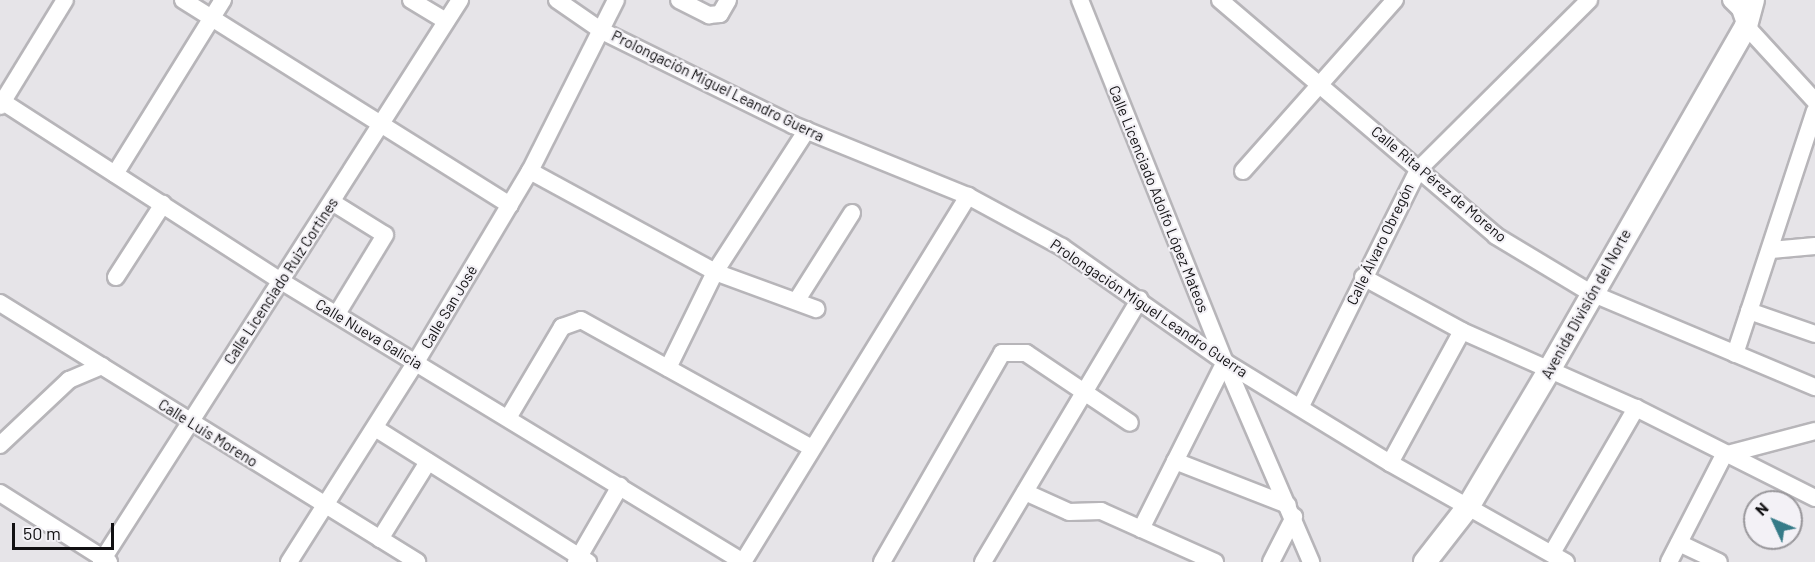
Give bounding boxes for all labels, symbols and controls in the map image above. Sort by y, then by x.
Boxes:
street label: Prolongación Miguel Leandro Guerra [609,27,827,145]
street label: Calle Licenciado Adolfo López Mateos [1105,83,1213,315]
street label: Calle Rita Pérez de Moreno [1368,122,1510,246]
street label: Calle Álvaro Obregón [1343,180,1417,308]
street label: Calle Licenciado Ruiz Cortines [220,194,342,368]
street label: Avenida División del Norte [1537,226,1635,382]
street label: Prolongación Miguel Leandro Guerra [1047,235,1251,381]
street label: Calle San José [417,262,481,352]
street label: Calle Nueva Galicia [312,295,426,373]
street label: Calle Luis Moreno [155,395,261,471]
north arrow [1743,490,1803,550]
text: N [1751,498,1772,519]
scale bar [15,511,117,549]
text: 50 m [23,522,61,544]

